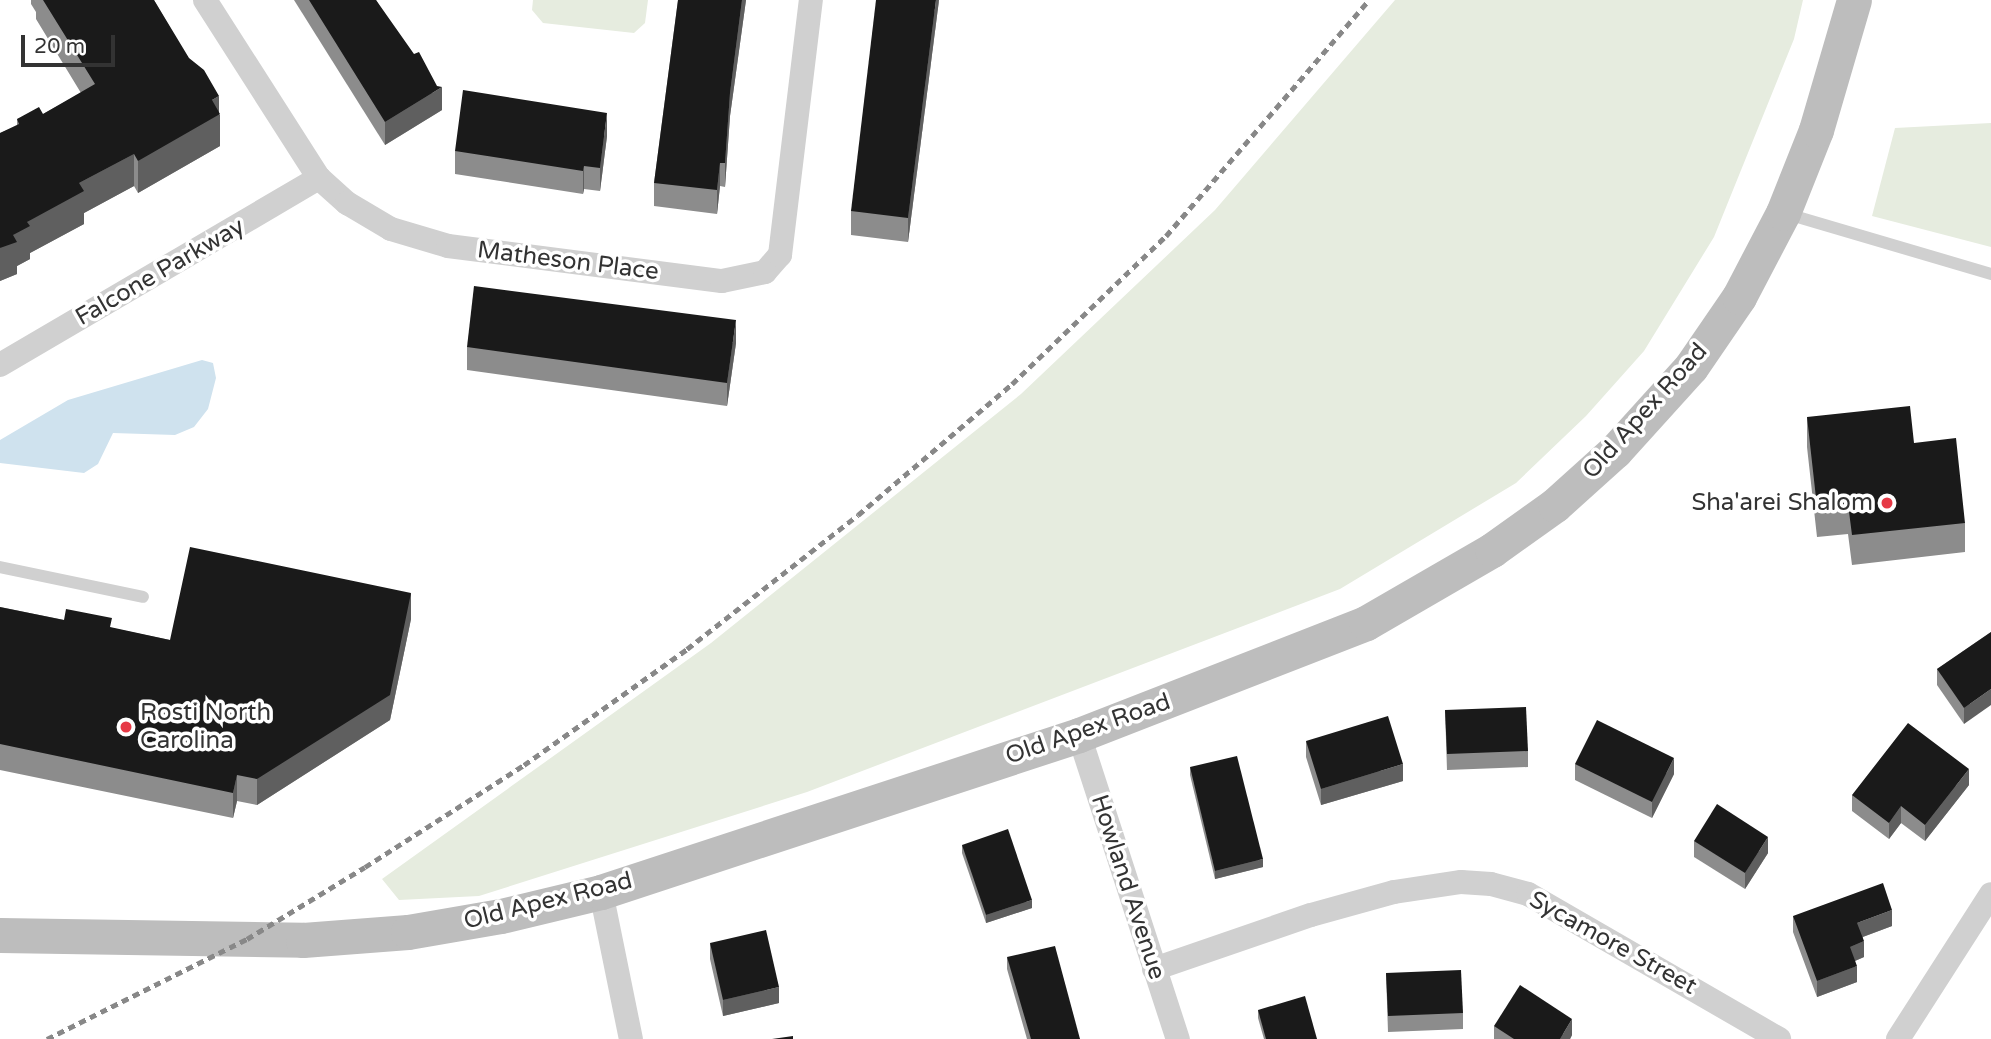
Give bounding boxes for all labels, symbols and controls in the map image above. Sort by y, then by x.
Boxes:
scale bar [24,21,119,65]
text: 20 m [34,34,85,59]
street label: Falcone Parkway [70,212,250,332]
street label: Matheson Place [476,236,660,286]
street label: Old Apex Road [1577,337,1713,485]
place label: Sha'arei Shalom [1692,489,1873,517]
marker: Sha'arei Shalom [1879,495,1895,511]
street label: Old Apex Road [1002,687,1174,771]
place label: Rosti North Carolina [140,699,271,755]
marker: Rosti North Carolina [118,719,134,735]
street label: Howland Avenue [1085,791,1171,983]
street label: Old Apex Road [461,866,635,936]
street label: Sycamore Street [1524,885,1702,1001]

